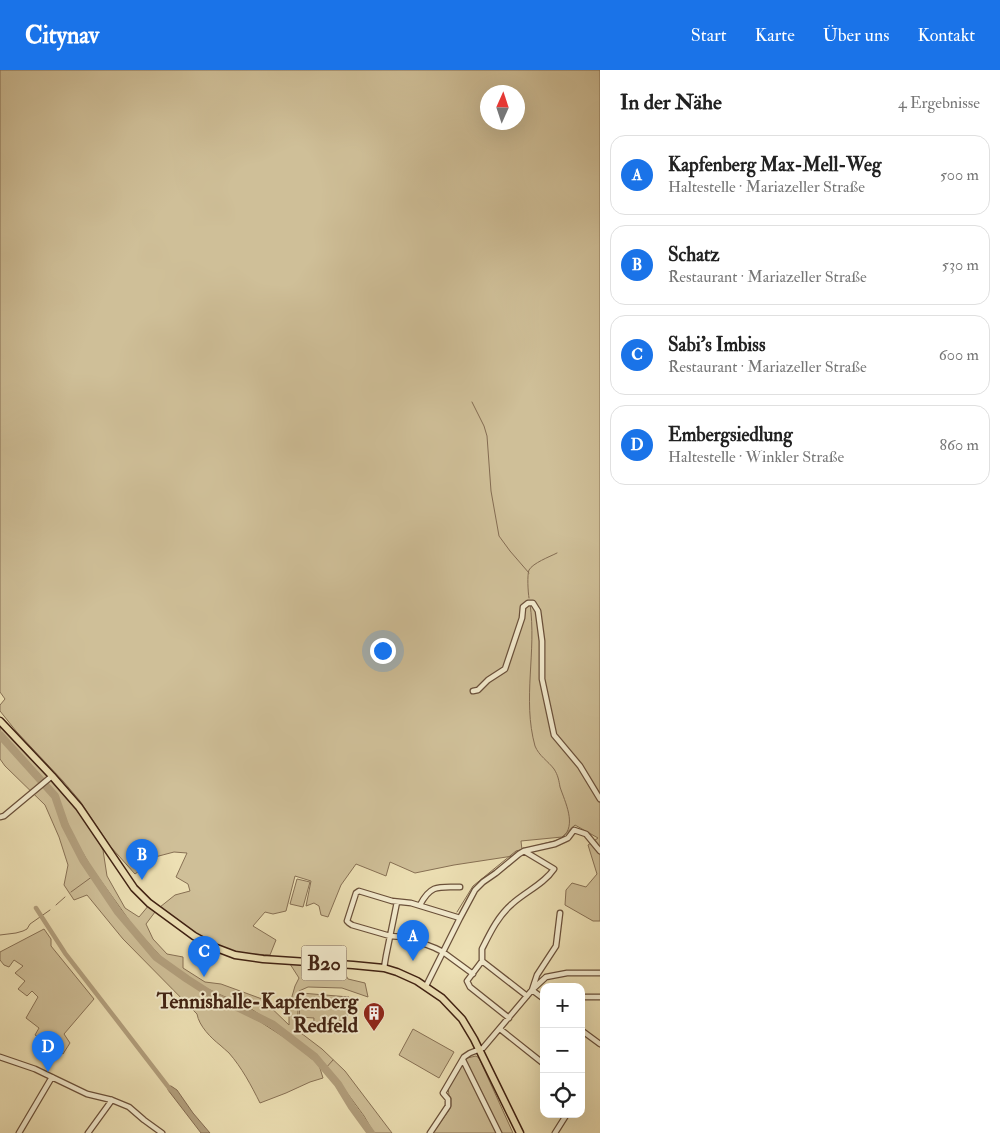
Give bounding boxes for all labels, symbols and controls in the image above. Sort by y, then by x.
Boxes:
text: Citynav [25,20,99,51]
text: Start [691,24,727,47]
text: Karte [755,24,795,47]
text: Über uns [823,24,889,47]
text: Kontakt [917,24,975,47]
north arrow [480,85,525,130]
text: In der Nähe [620,89,722,116]
text: 4 Ergebnisse [898,93,980,113]
text: Kapfenberg Max-Mell-Weg [668,153,881,177]
text: A [632,165,642,185]
text: 500 m [940,165,979,185]
text: Haltestelle · Mariazeller Straße [668,177,865,197]
text: Schatz [668,243,719,267]
text: B [632,255,642,275]
text: 530 m [942,255,979,275]
text: Restaurant · Mariazeller Straße [668,267,867,287]
text: Sabi's Imbiss [668,333,765,357]
text: C [631,345,643,365]
text: 600 m [939,345,979,365]
text: Restaurant · Mariazeller Straße [668,357,867,377]
text: Embergsiedlung [668,423,793,447]
text: D [630,435,644,455]
text: 860 m [939,435,979,455]
text: Haltestelle · Winkler Straße [668,447,844,467]
your location [370,638,396,664]
pin: B [126,839,158,880]
pin: A [397,920,429,961]
pin: C [188,936,220,977]
road number: B20 [302,946,346,980]
map controls [540,983,585,1118]
button: + [540,983,585,1028]
place label: Tennishalle-Kapfenberg Redfeld [156,988,359,1039]
building icon: Tennishalle-Kapfenberg Redfeld [362,1001,386,1032]
button: − [540,1028,585,1073]
pin: D [32,1031,64,1072]
button: locate [540,1073,585,1118]

